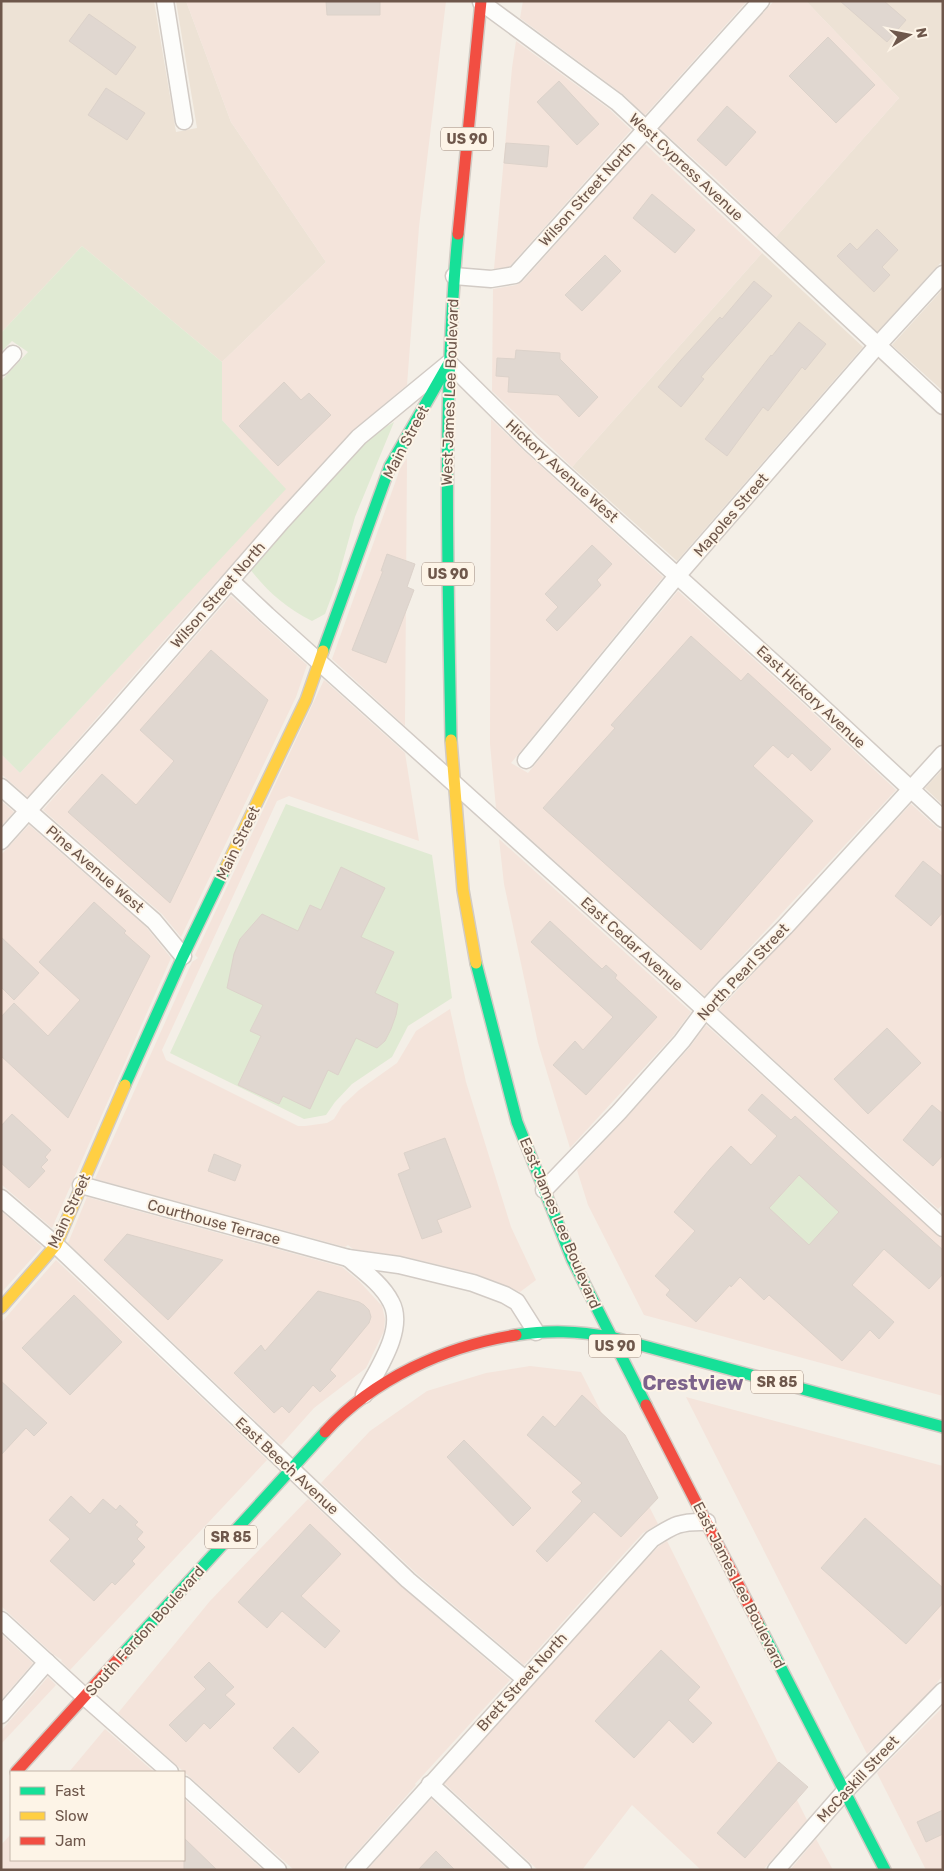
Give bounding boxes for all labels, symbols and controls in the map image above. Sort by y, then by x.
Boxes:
north arrow [884,10,934,60]
text: N [912,26,931,39]
street label: West Cypress Avenue [625,109,747,225]
road number: US 90 [441,128,493,150]
street label: Wilson Street North [535,138,639,250]
street label: West James Lee Boulevard [438,298,462,486]
street label: Main Street [379,402,433,482]
street label: Hickory Avenue West [502,416,622,526]
street label: Mapoles Street [690,470,772,560]
street label: Wilson Street North [167,538,269,652]
road number: US 90 [422,562,474,586]
street label: East Hickory Avenue [753,642,869,752]
street label: Main Street [212,803,264,883]
street label: Pine Avenue West [42,822,148,916]
street label: East Cedar Avenue [577,893,687,995]
street label: North Pearl Street [693,920,793,1024]
street label: East James Lee Boulevard [516,1135,604,1311]
street label: Main Street [44,1171,94,1251]
street label: Courthouse Terrace [145,1196,283,1248]
road number: US 90 [589,1334,641,1358]
road number: SR 85 [751,1370,803,1394]
district label: Crestview [642,1371,744,1395]
street label: East Beech Avenue [232,1414,342,1518]
street label: East James Lee Boulevard [689,1499,789,1671]
road number: SR 85 [205,1525,257,1548]
street label: South Ferdon Boulevard [82,1562,208,1700]
street label: Brett Street North [473,1629,571,1735]
street label: McCaskill Street [813,1732,903,1826]
legend [10,1771,185,1861]
text: Fast [55,1782,85,1800]
text: Slow [55,1807,88,1825]
text: Jam [55,1832,86,1850]

